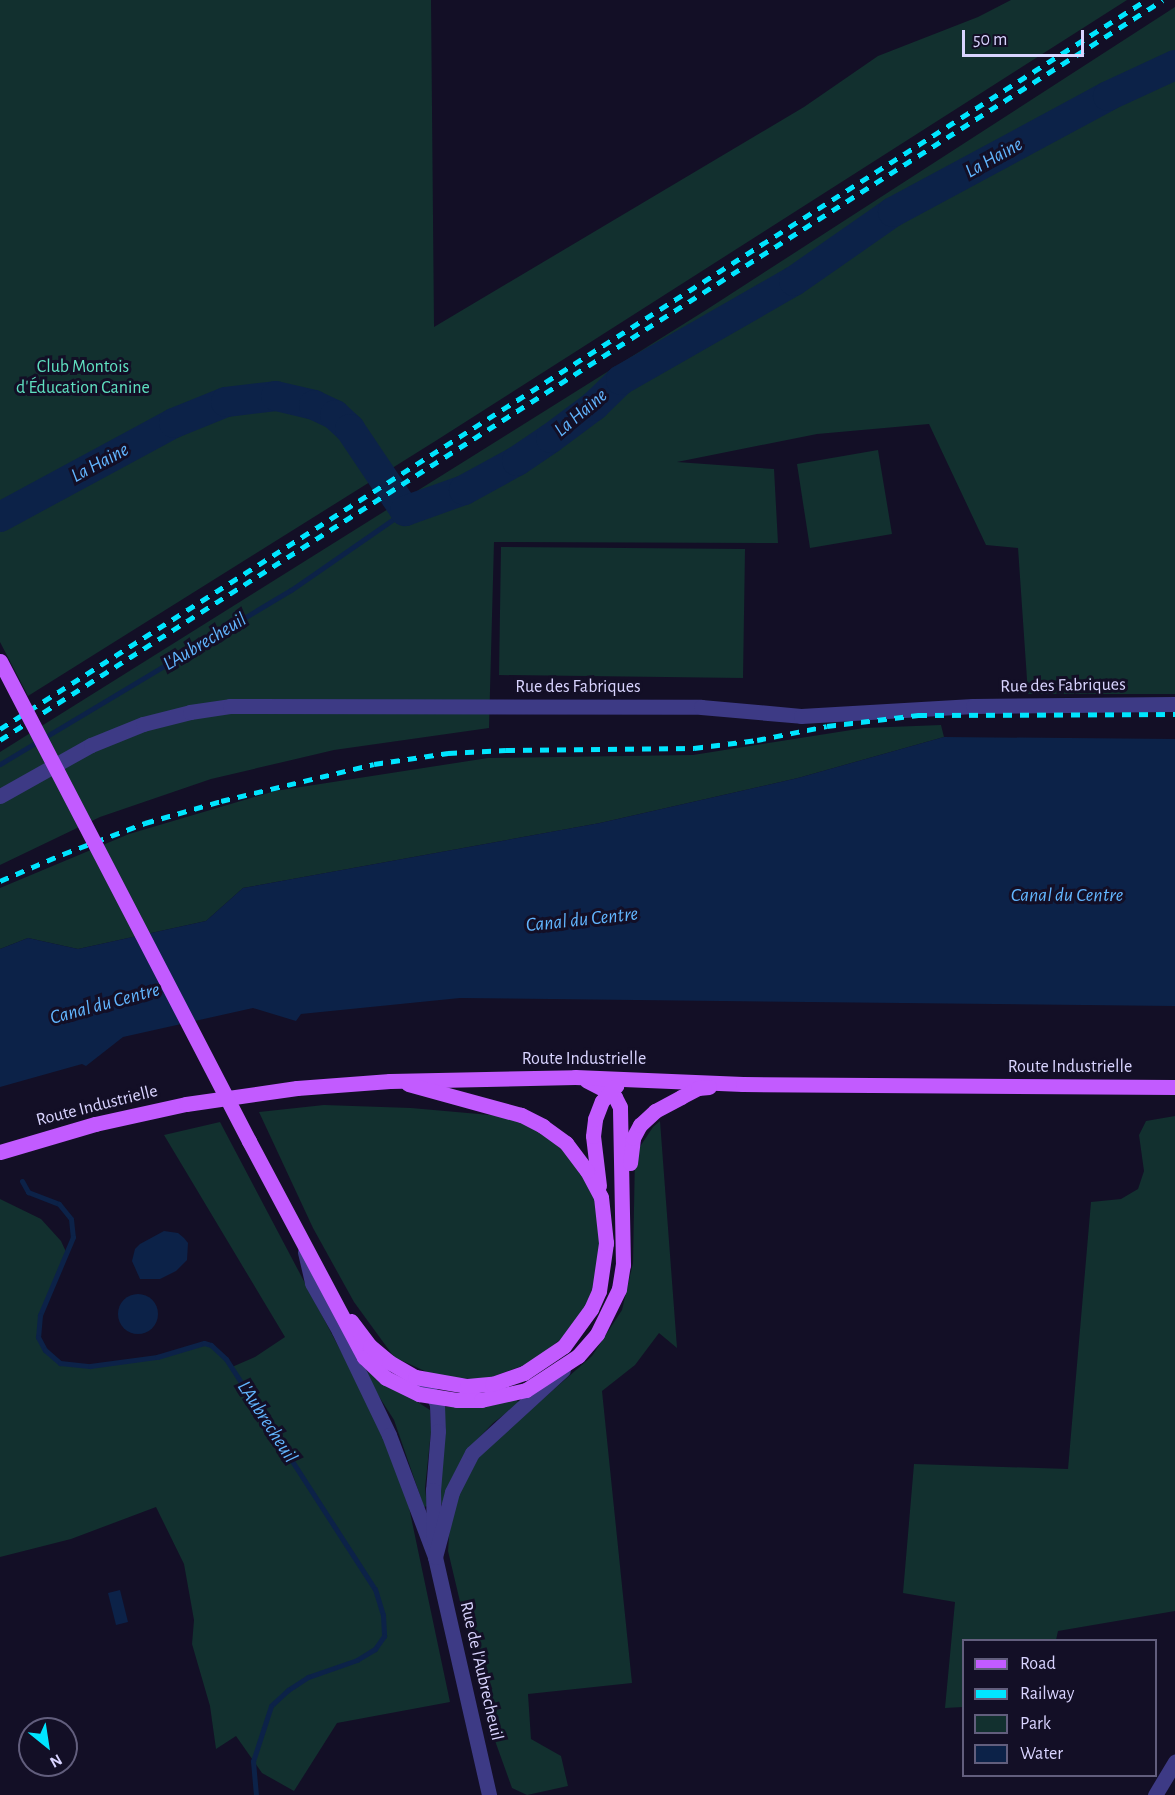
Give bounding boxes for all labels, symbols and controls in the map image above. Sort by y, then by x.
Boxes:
scale bar [965,18,1086,56]
text: 50 m [973,31,1007,49]
water label: La Haine [961,132,1027,184]
park label: Club Montois d'Éducation Canine [16,357,150,400]
water label: La Haine [549,384,613,442]
water label: La Haine [67,438,133,488]
water label: L'Aubrecheuil [159,608,251,676]
street label: Rue des Fabriques [1000,674,1126,698]
street label: Rue des Fabriques [515,676,641,698]
water label: Canal du Centre [1011,883,1123,907]
water label: Canal du Centre [525,902,639,938]
water label: Canal du Centre [47,978,163,1030]
street label: Route Industrielle [522,1048,646,1070]
street label: Route Industrielle [1008,1056,1132,1078]
street label: Route Industrielle [34,1080,160,1132]
water label: L'Aubrecheuil [232,1376,302,1468]
street label: Rue de l'Aubrecheuil [455,1599,507,1743]
legend [962,1639,1157,1777]
text: Road [1020,1655,1056,1673]
text: Railway [1020,1685,1074,1703]
text: Park [1020,1715,1051,1733]
north arrow [18,1717,78,1777]
text: Water [1020,1745,1063,1763]
text: N [47,1751,65,1771]

